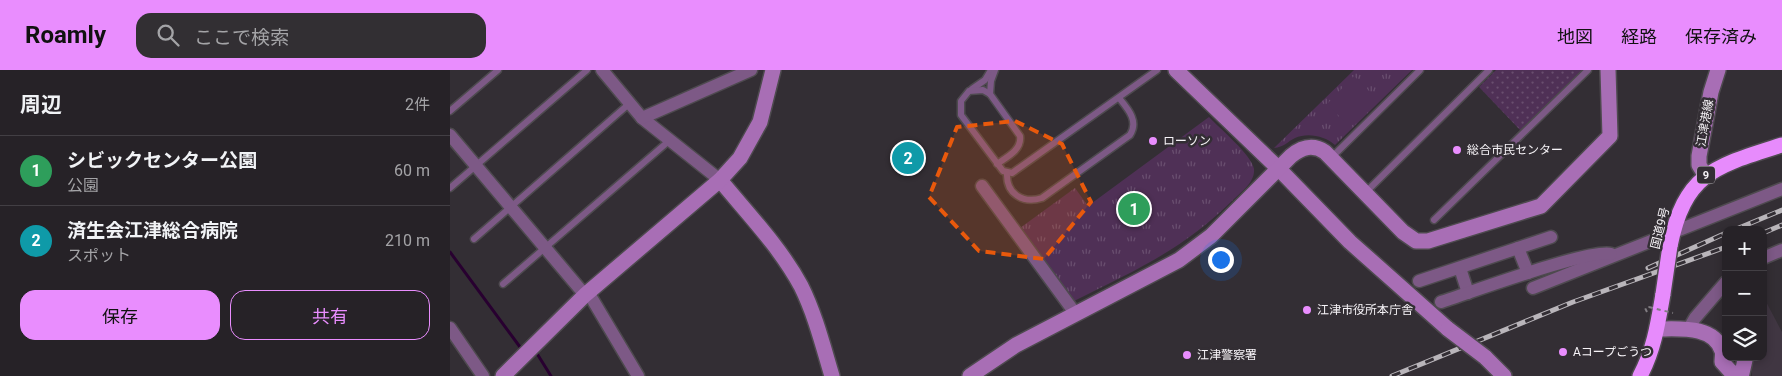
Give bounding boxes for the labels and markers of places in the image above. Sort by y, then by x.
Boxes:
place label: ローソン [1163,134,1211,148]
marker: ローソン [1147,135,1159,147]
pin: 2 [892,139,924,177]
place label: 総合市民センター [1467,143,1563,157]
marker: 総合市民センター [1451,144,1463,156]
pin: 1 [1118,190,1150,228]
place label: 江津市役所本庁舎 [1317,303,1413,317]
marker: 江津市役所本庁舎 [1301,304,1313,316]
place label: Aコープごうつ [1573,345,1652,359]
marker: Aコープごうつ [1557,346,1569,358]
place label: 江津警察署 [1197,348,1257,362]
marker: 江津警察署 [1181,349,1193,361]

